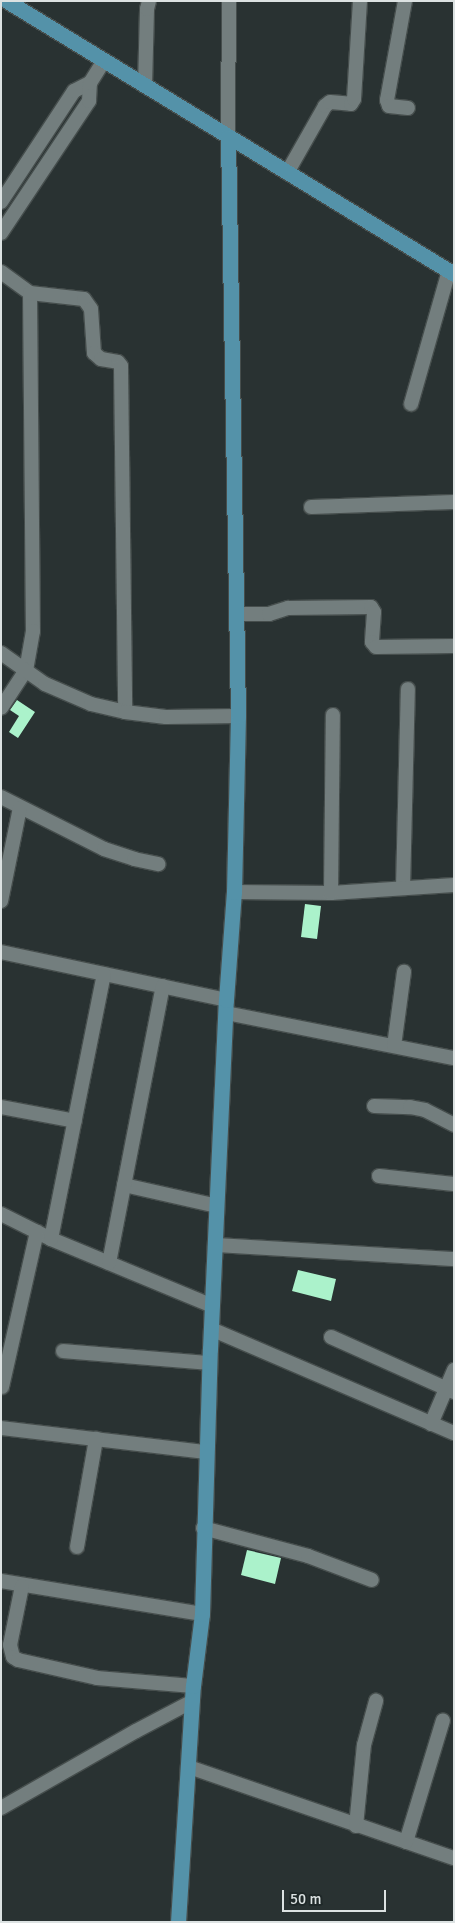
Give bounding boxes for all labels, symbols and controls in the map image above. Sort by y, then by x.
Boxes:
scale bar [285,1880,389,1912]
text: 50 m [290,1890,321,1908]

